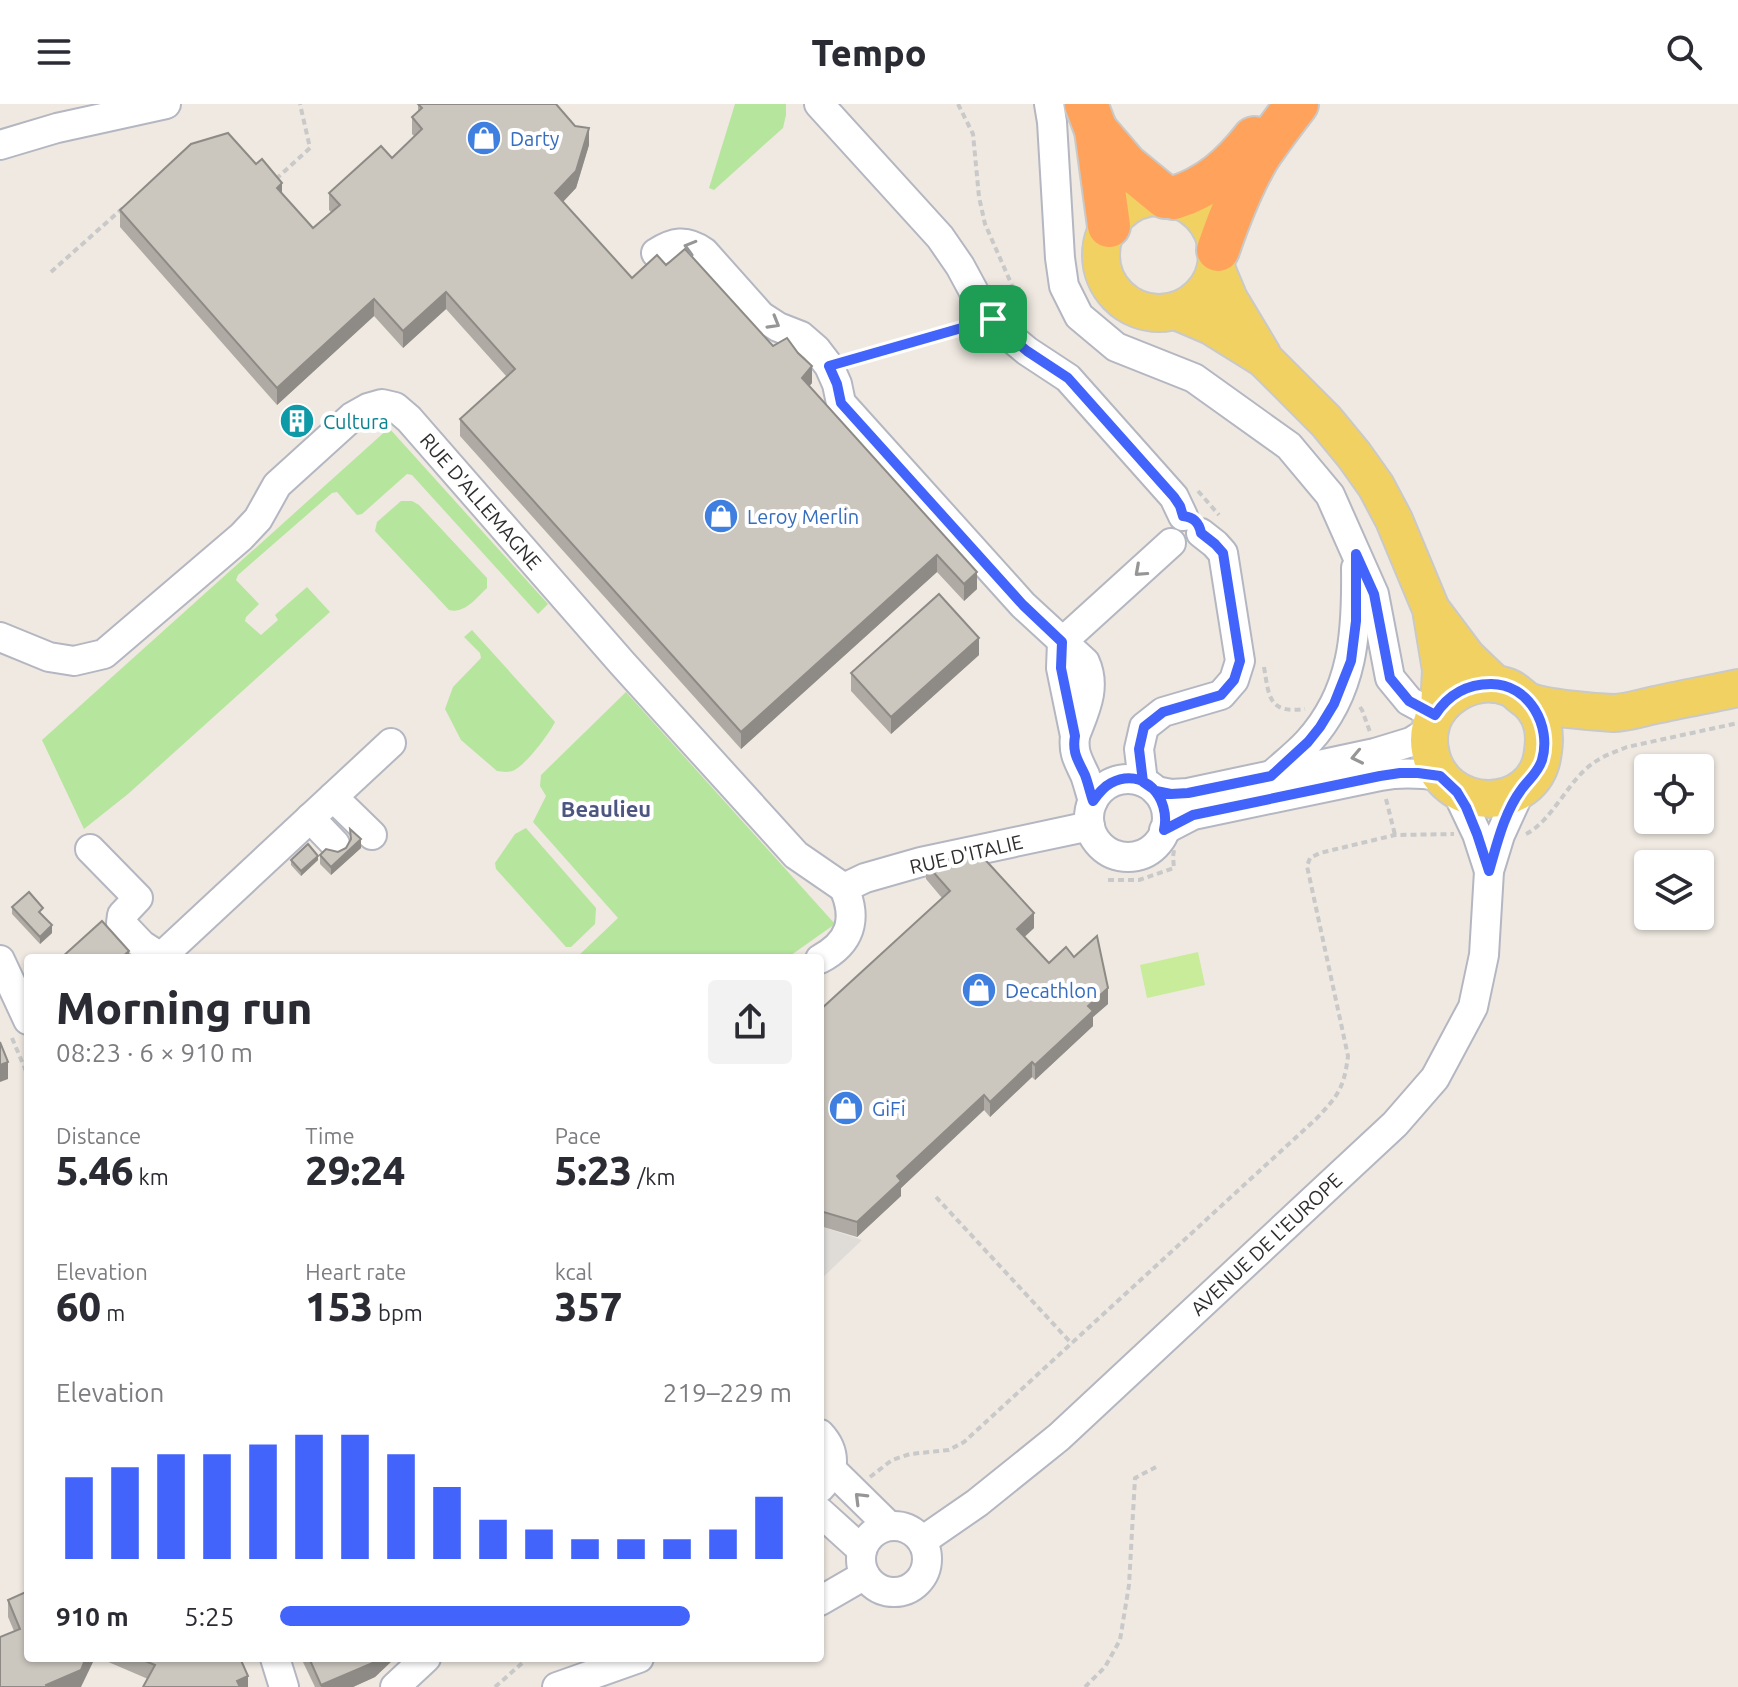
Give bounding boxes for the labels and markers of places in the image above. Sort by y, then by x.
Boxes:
shop icon: Darty [465,119,503,157]
place label: Darty [510,127,560,150]
pin [959,285,1027,353]
building icon: Cultura [278,402,316,440]
place label: Cultura [323,410,389,433]
shop icon: Leroy Merlin [702,497,740,535]
place label: Leroy Merlin [747,505,859,528]
shop icon: Decathlon [960,971,998,1009]
place label: Decathlon [1005,979,1097,1002]
shop icon: GiFi [827,1089,865,1127]
place label: GiFi [872,1097,906,1120]

